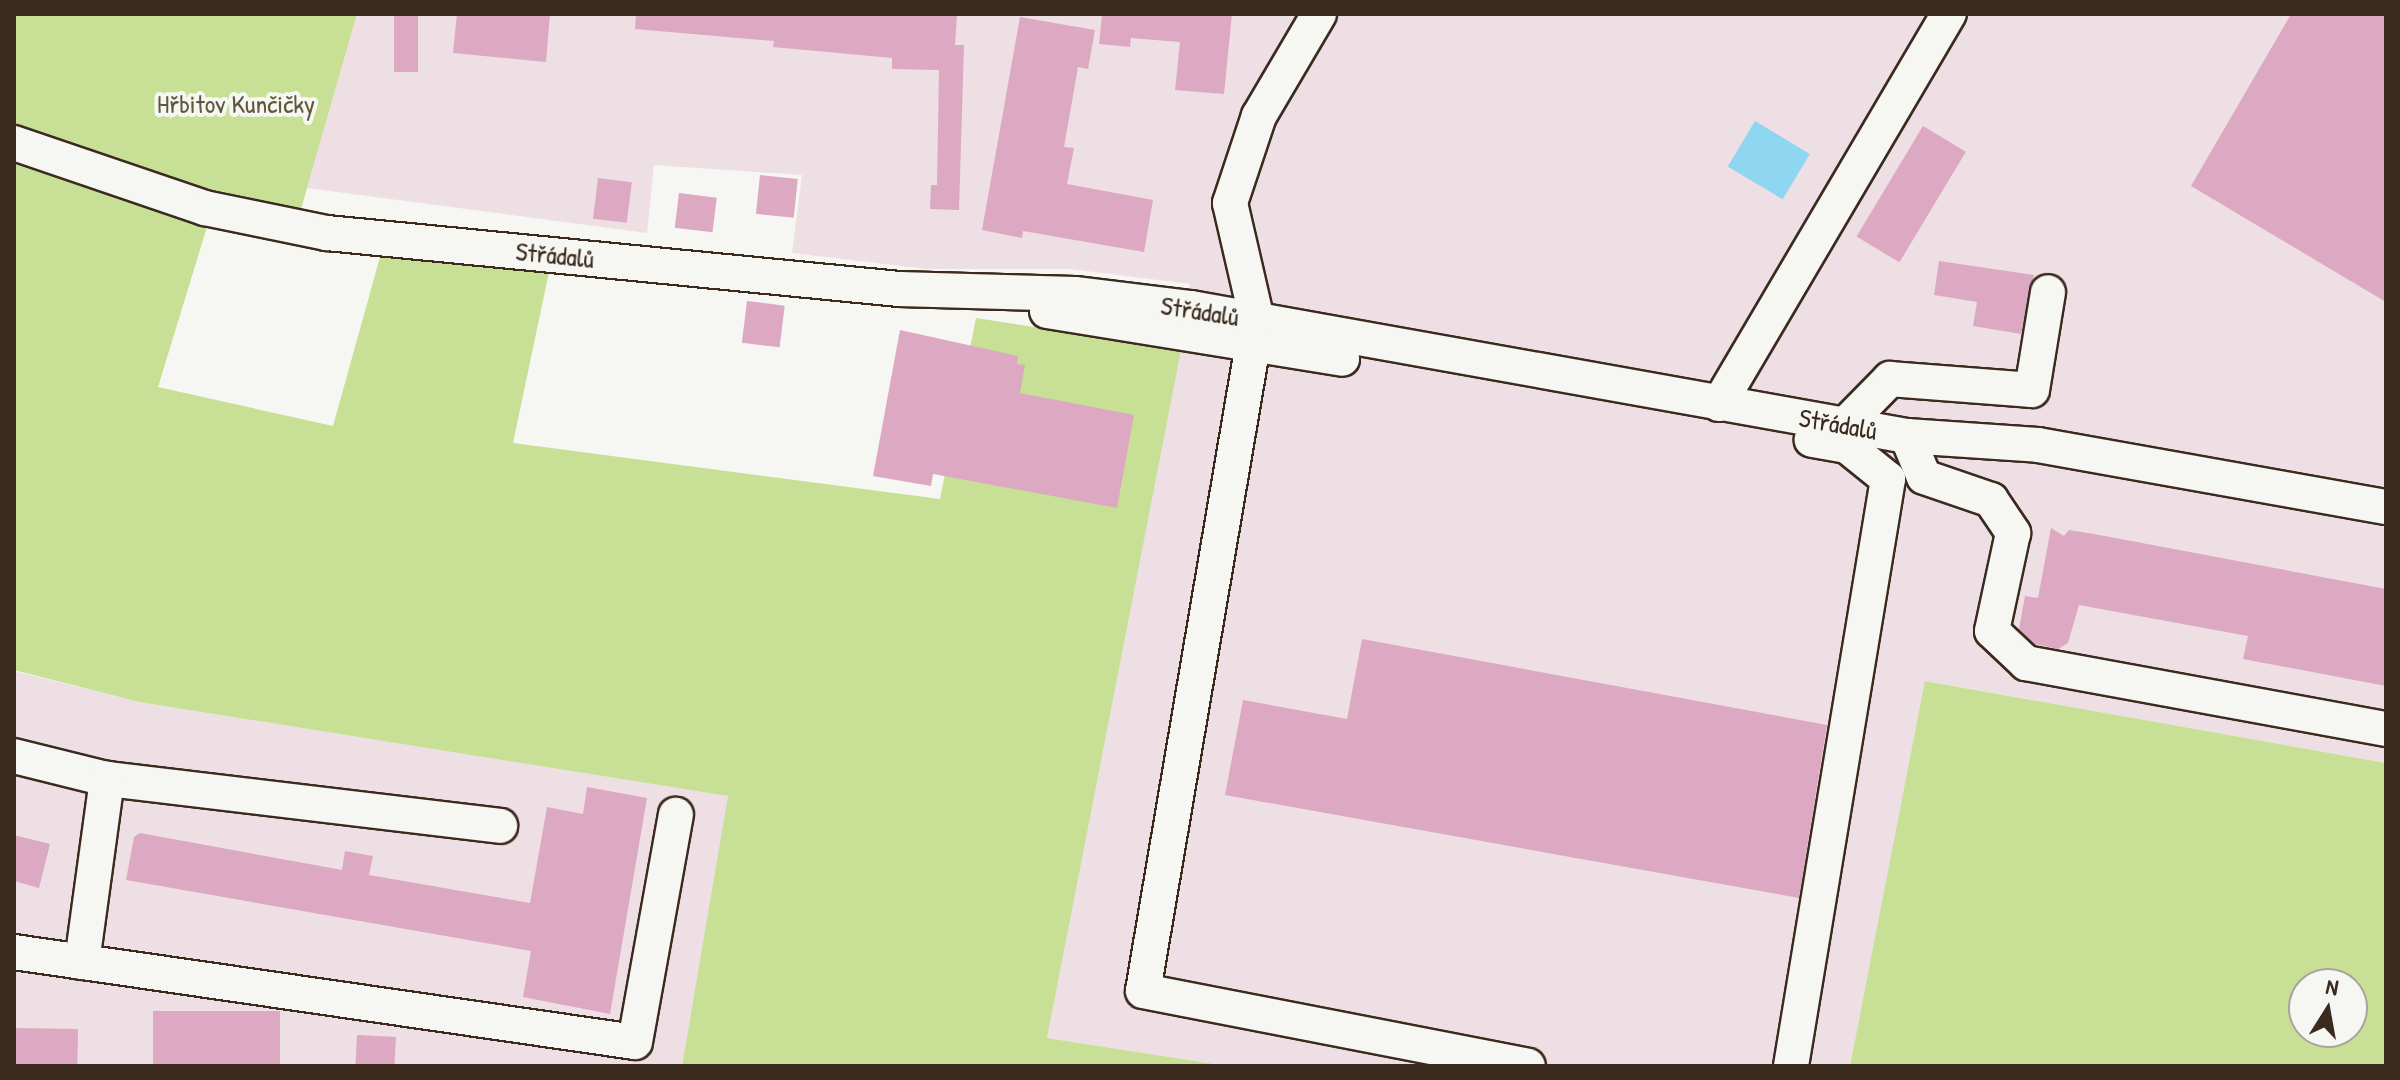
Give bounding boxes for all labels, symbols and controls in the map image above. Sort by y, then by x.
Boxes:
park label: Hřbitov Kunčičky [157,88,315,120]
street label: Střádalů [514,235,596,275]
street label: Střádalů [1159,289,1241,333]
street label: Střádalů [1797,402,1879,446]
north arrow [2288,968,2368,1048]
text: N [2324,971,2341,1002]

